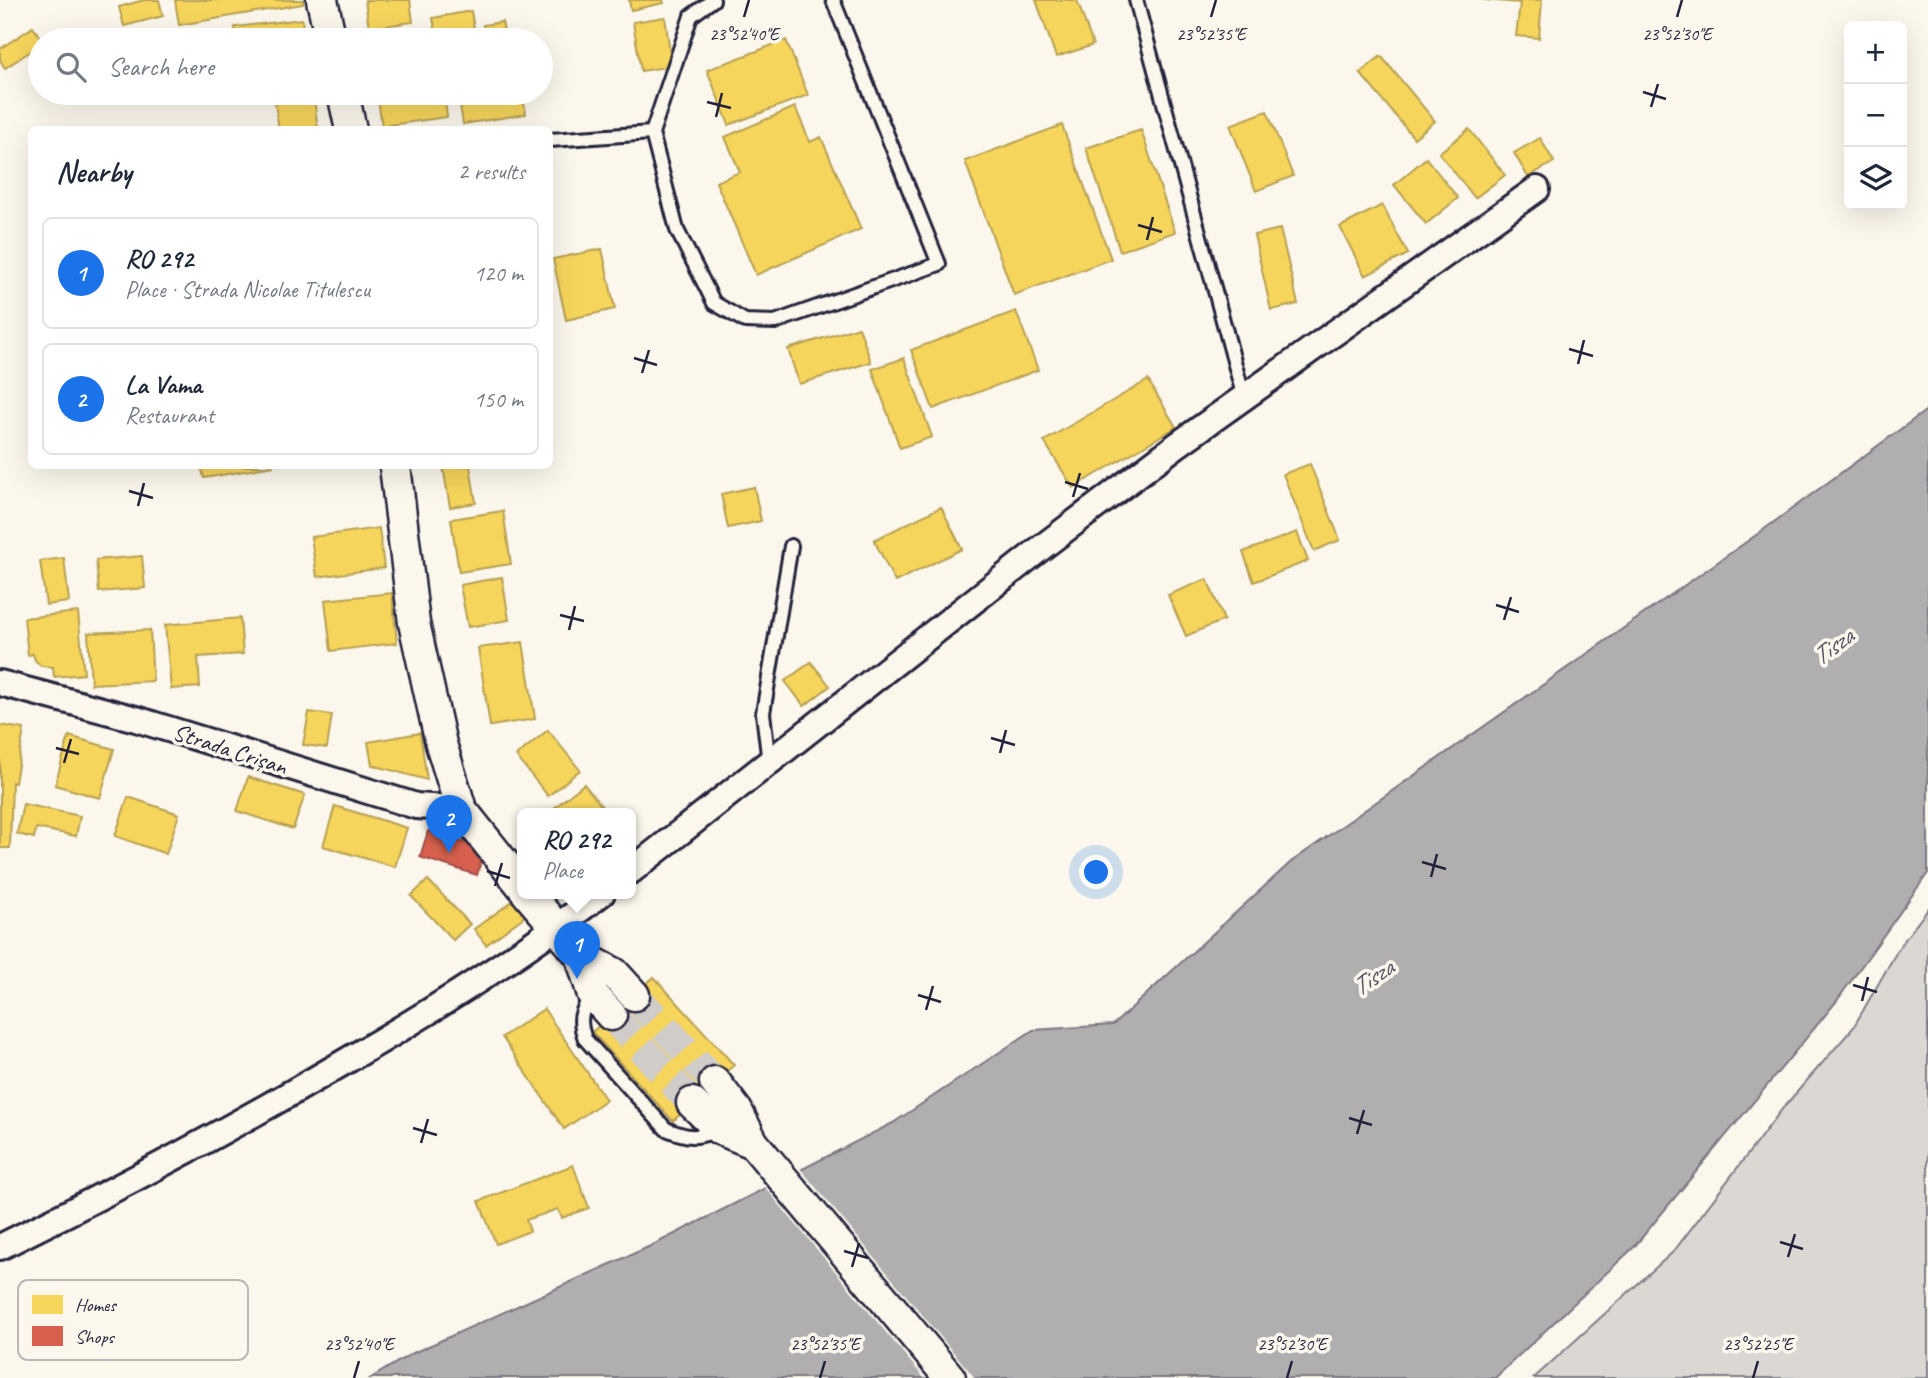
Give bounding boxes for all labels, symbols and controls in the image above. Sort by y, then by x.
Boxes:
map controls [1844,21,1907,210]
button: + [1844,21,1907,84]
text: 23°52'40"E [709,23,781,45]
text: 23°52'35"E [1176,23,1248,45]
text: 23°52'30"E [1642,23,1714,45]
search box [28,28,553,105]
icon: search [52,48,90,86]
text: Search here [108,50,214,83]
button: − [1844,84,1907,147]
button: layers [1844,147,1907,210]
text: Nearby [56,153,132,191]
text: 2 results [458,157,525,186]
text: RO 292 [125,242,193,275]
text: 1 [76,259,86,288]
text: 120 m [474,259,523,288]
text: Place · Strada Nicolae Titulescu [125,275,370,304]
text: La Vama [125,368,202,401]
text: 2 [76,385,86,414]
text: 150 m [474,385,523,414]
text: Restaurant [125,401,214,430]
water label: Tisza [1805,619,1862,673]
street label: Strada Crișan [169,716,292,782]
pin: 2 [426,795,472,853]
popup [517,808,636,899]
text: RO 292 [542,823,611,856]
your location [1079,855,1113,889]
text: Place [542,856,583,885]
pin: 1 [554,921,600,979]
water label: Tisza [1345,950,1402,1003]
legend [18,1280,248,1360]
text: Homes [75,1293,117,1317]
text: Shops [75,1325,115,1349]
text: 23°52'40"E [324,1333,396,1355]
text: 23°52'35"E [790,1333,862,1355]
text: 23°52'30"E [1257,1333,1329,1355]
text: 23°52'25"E [1723,1333,1795,1355]

